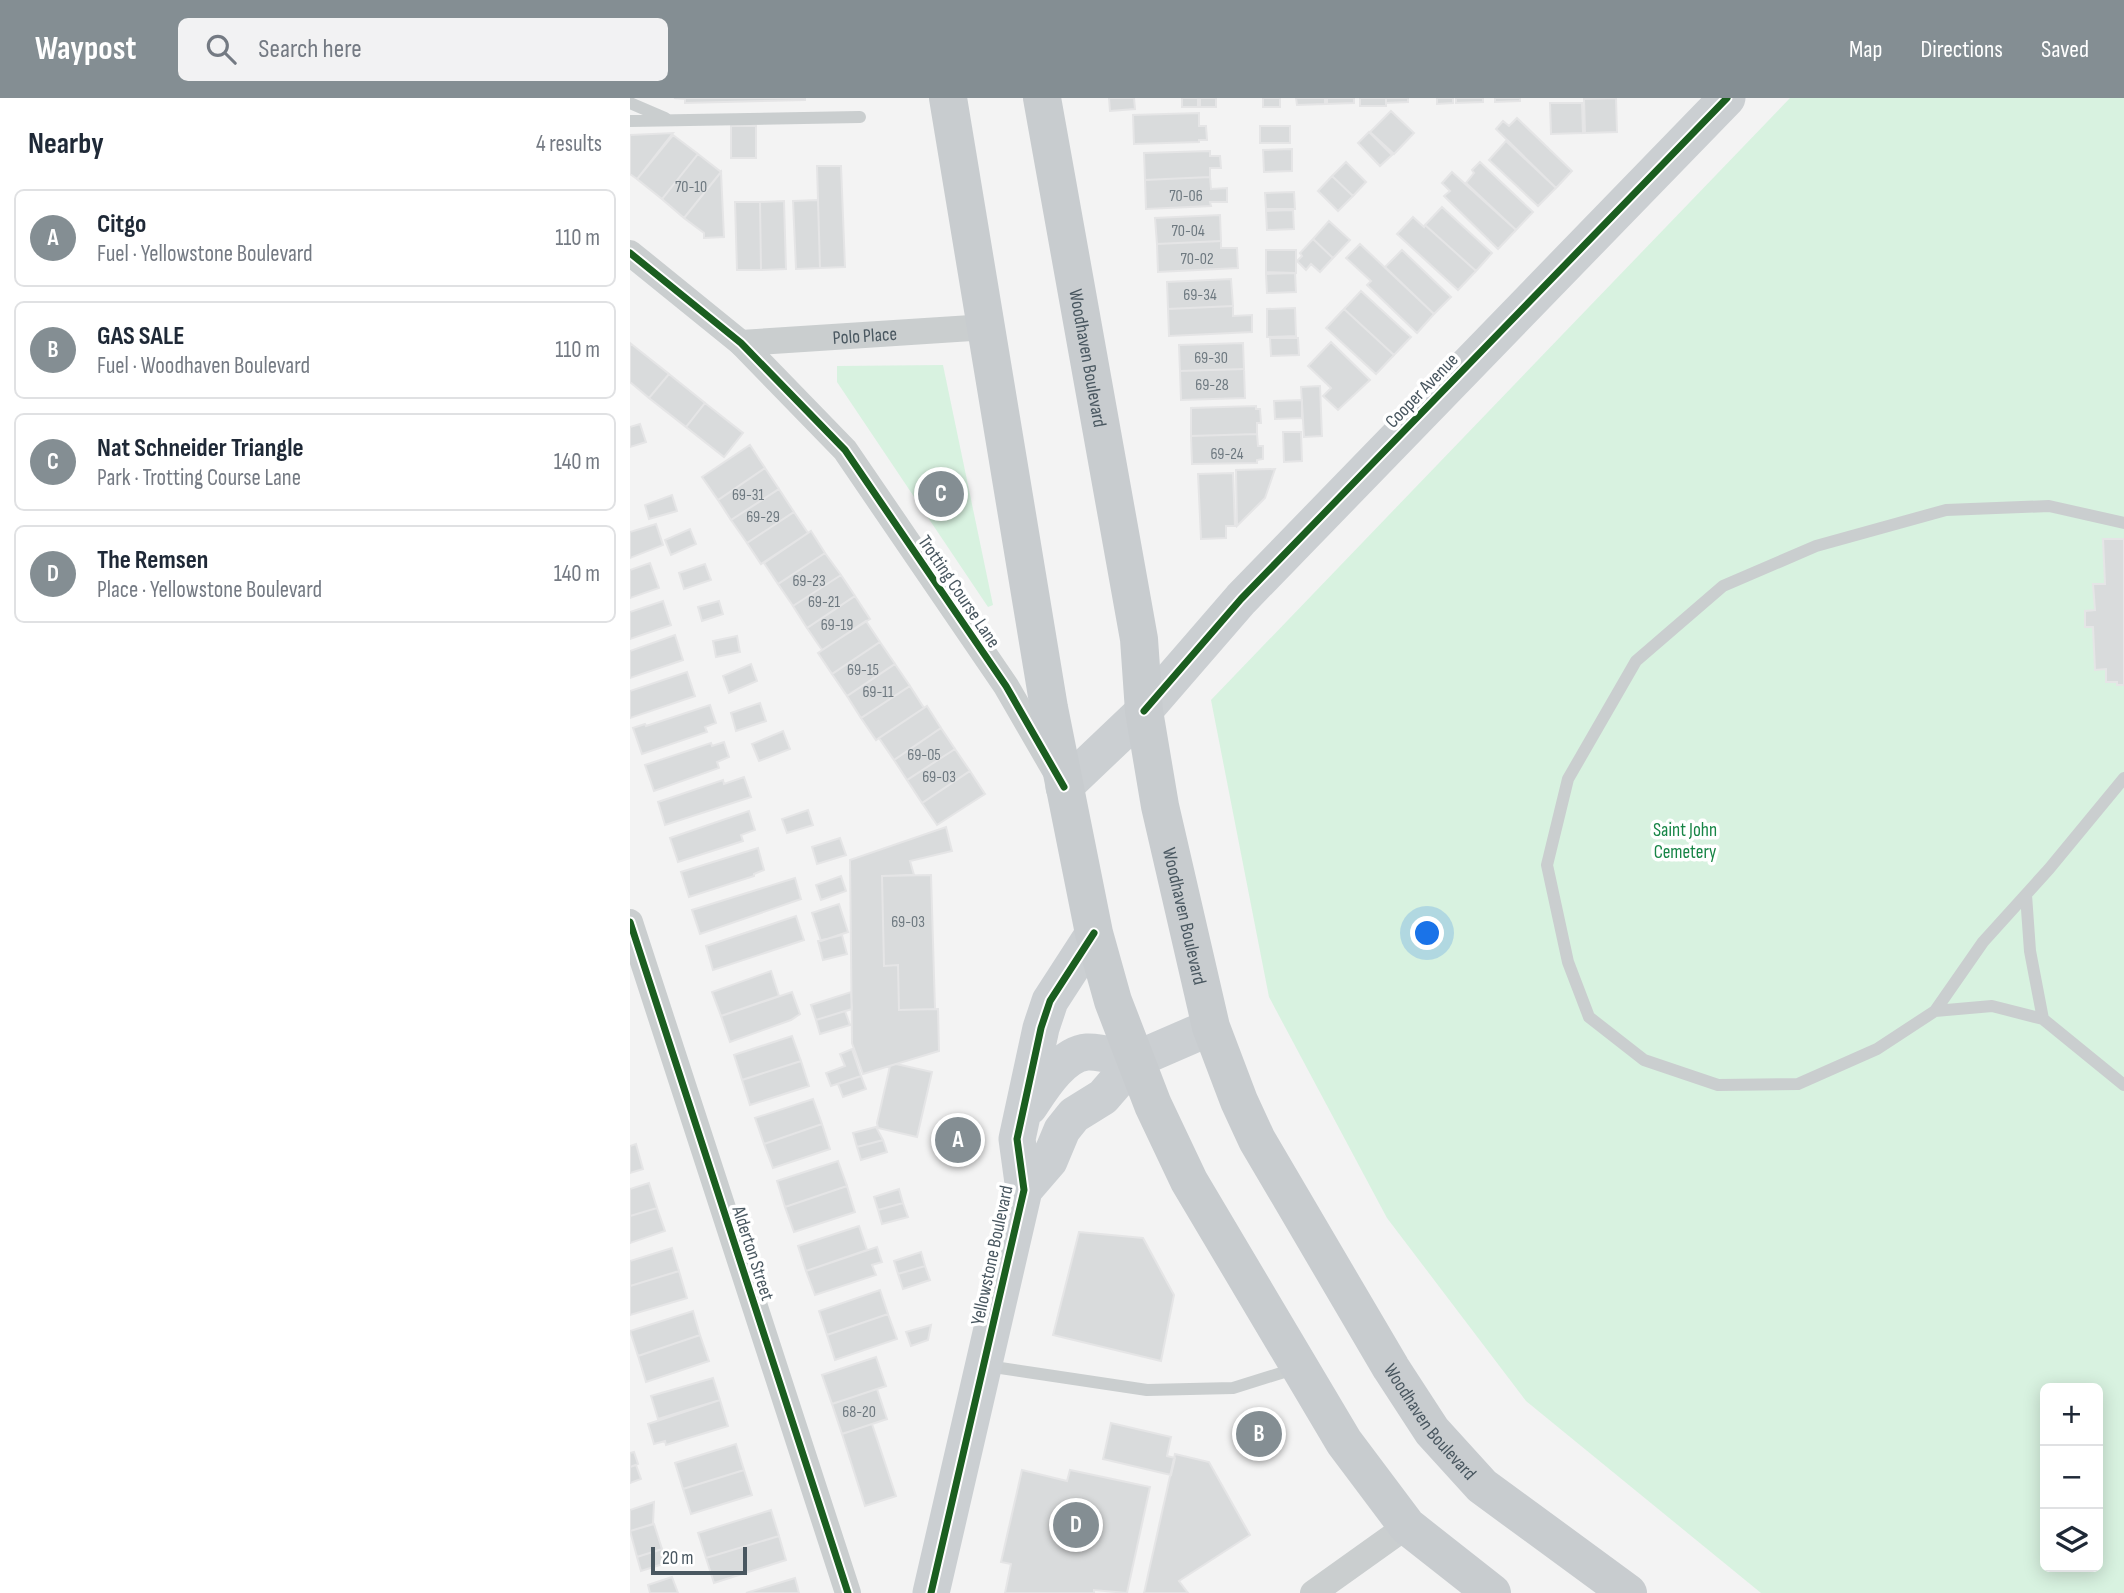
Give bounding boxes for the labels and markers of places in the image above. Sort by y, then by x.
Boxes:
pin: C [918,468,964,520]
pin: A [935,1114,981,1166]
pin: B [1236,1408,1282,1460]
pin: D [1053,1499,1099,1551]

